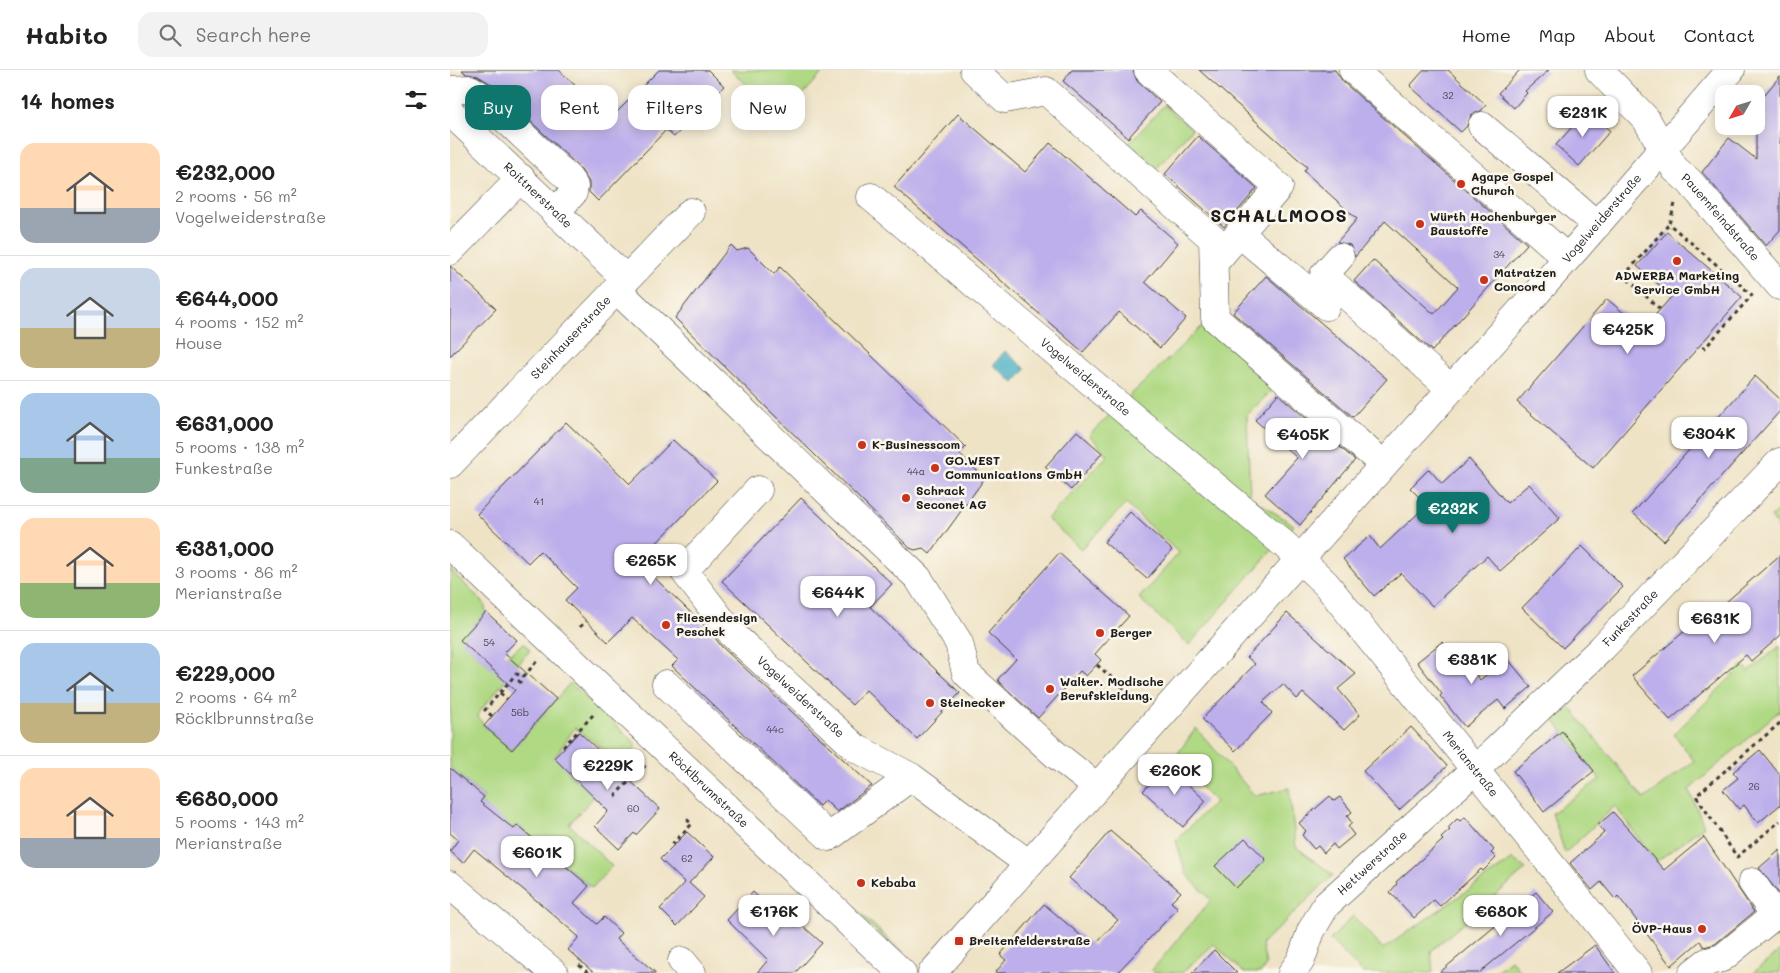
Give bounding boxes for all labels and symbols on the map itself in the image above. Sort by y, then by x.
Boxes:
north arrow [1715,85,1765,135]
house number: 32 [1442,88,1454,102]
pin: €231K [1548,96,1618,138]
street label: Roittnerstraße [501,158,576,231]
place label: Agape Gospel Church [1471,168,1553,198]
street label: Pauernfeindstraße [1679,169,1764,264]
street label: Vogelweiderstraße [1558,170,1645,266]
marker: Agape Gospel Church [1455,178,1467,190]
district label: SCHALLMOOS [1210,203,1348,227]
place label: Würth Hochenburger Baustoffe [1430,208,1556,238]
marker: Würth Hochenburger Baustoffe [1414,218,1426,230]
house number: 34 [1493,247,1505,261]
marker: ADWERBA Marketing Service GmbH [1671,255,1683,267]
place label: Matratzen Concord [1494,264,1556,294]
place label: ADWERBA Marketing Service GmbH [1615,267,1739,297]
marker: Matratzen Concord [1478,274,1490,286]
street label: Steinhauserstraße [527,292,614,382]
pin: €425K [1593,312,1663,355]
street label: Vogelweiderstraße [1037,334,1135,419]
pin: €304K [1674,416,1744,459]
pin: €405K [1268,418,1338,460]
place label: K-Businesscom [872,436,960,452]
marker: K-Businesscom [856,439,868,451]
place label: GO.WEST Communications GmbH [945,452,1083,482]
marker: GO.WEST Communications GmbH [929,462,941,474]
house number: 44a [907,464,925,478]
place label: Schrack Seconet AG [916,482,986,512]
marker: Schrack Seconet AG [900,492,912,504]
pin: €232K [1418,492,1488,534]
house number: 41 [534,494,544,508]
pin: €265K [616,544,686,586]
pin: €644K [803,576,873,618]
street label: Funkestraße [1599,585,1661,650]
pin: €631K [1680,602,1750,644]
place label: Fliesendesign Peschek [676,609,757,639]
marker: Fliesendesign Peschek [660,619,672,631]
place label: Berger [1110,624,1152,640]
marker: Berger [1094,627,1106,639]
house number: 54 [483,635,495,649]
pin: €381K [1437,642,1507,685]
street label: Vogelweiderstraße [754,652,848,741]
place label: Walter. Modische Berufskleidung. [1060,673,1164,703]
marker: Walter. Modische Berufskleidung. [1044,683,1056,695]
place label: Steinecker [940,694,1005,710]
marker: Steinecker [924,697,936,709]
house number: 56b [511,705,529,719]
house number: 44c [766,722,784,736]
street label: Merianstraße [1440,727,1502,800]
street label: Röcklbrunnstraße [666,747,753,831]
pin: €229K [573,748,643,791]
pin: €260K [1140,754,1210,796]
house number: 26 [1748,779,1760,793]
house number: 60 [627,801,639,815]
street label: Hettwerstraße [1333,826,1410,898]
pin: €601K [502,836,572,878]
house number: 62 [681,851,693,865]
place label: Kebaba [871,874,916,890]
marker: Kebaba [855,877,867,889]
pin: €176K [739,894,809,937]
pin: €680K [1466,894,1536,937]
place label: ÖVP-Haus [1632,920,1692,936]
marker: ÖVP-Haus [1696,923,1708,935]
place label: Breitenfelderstraße [969,932,1090,948]
marker: Breitenfelderstraße [953,935,965,947]

